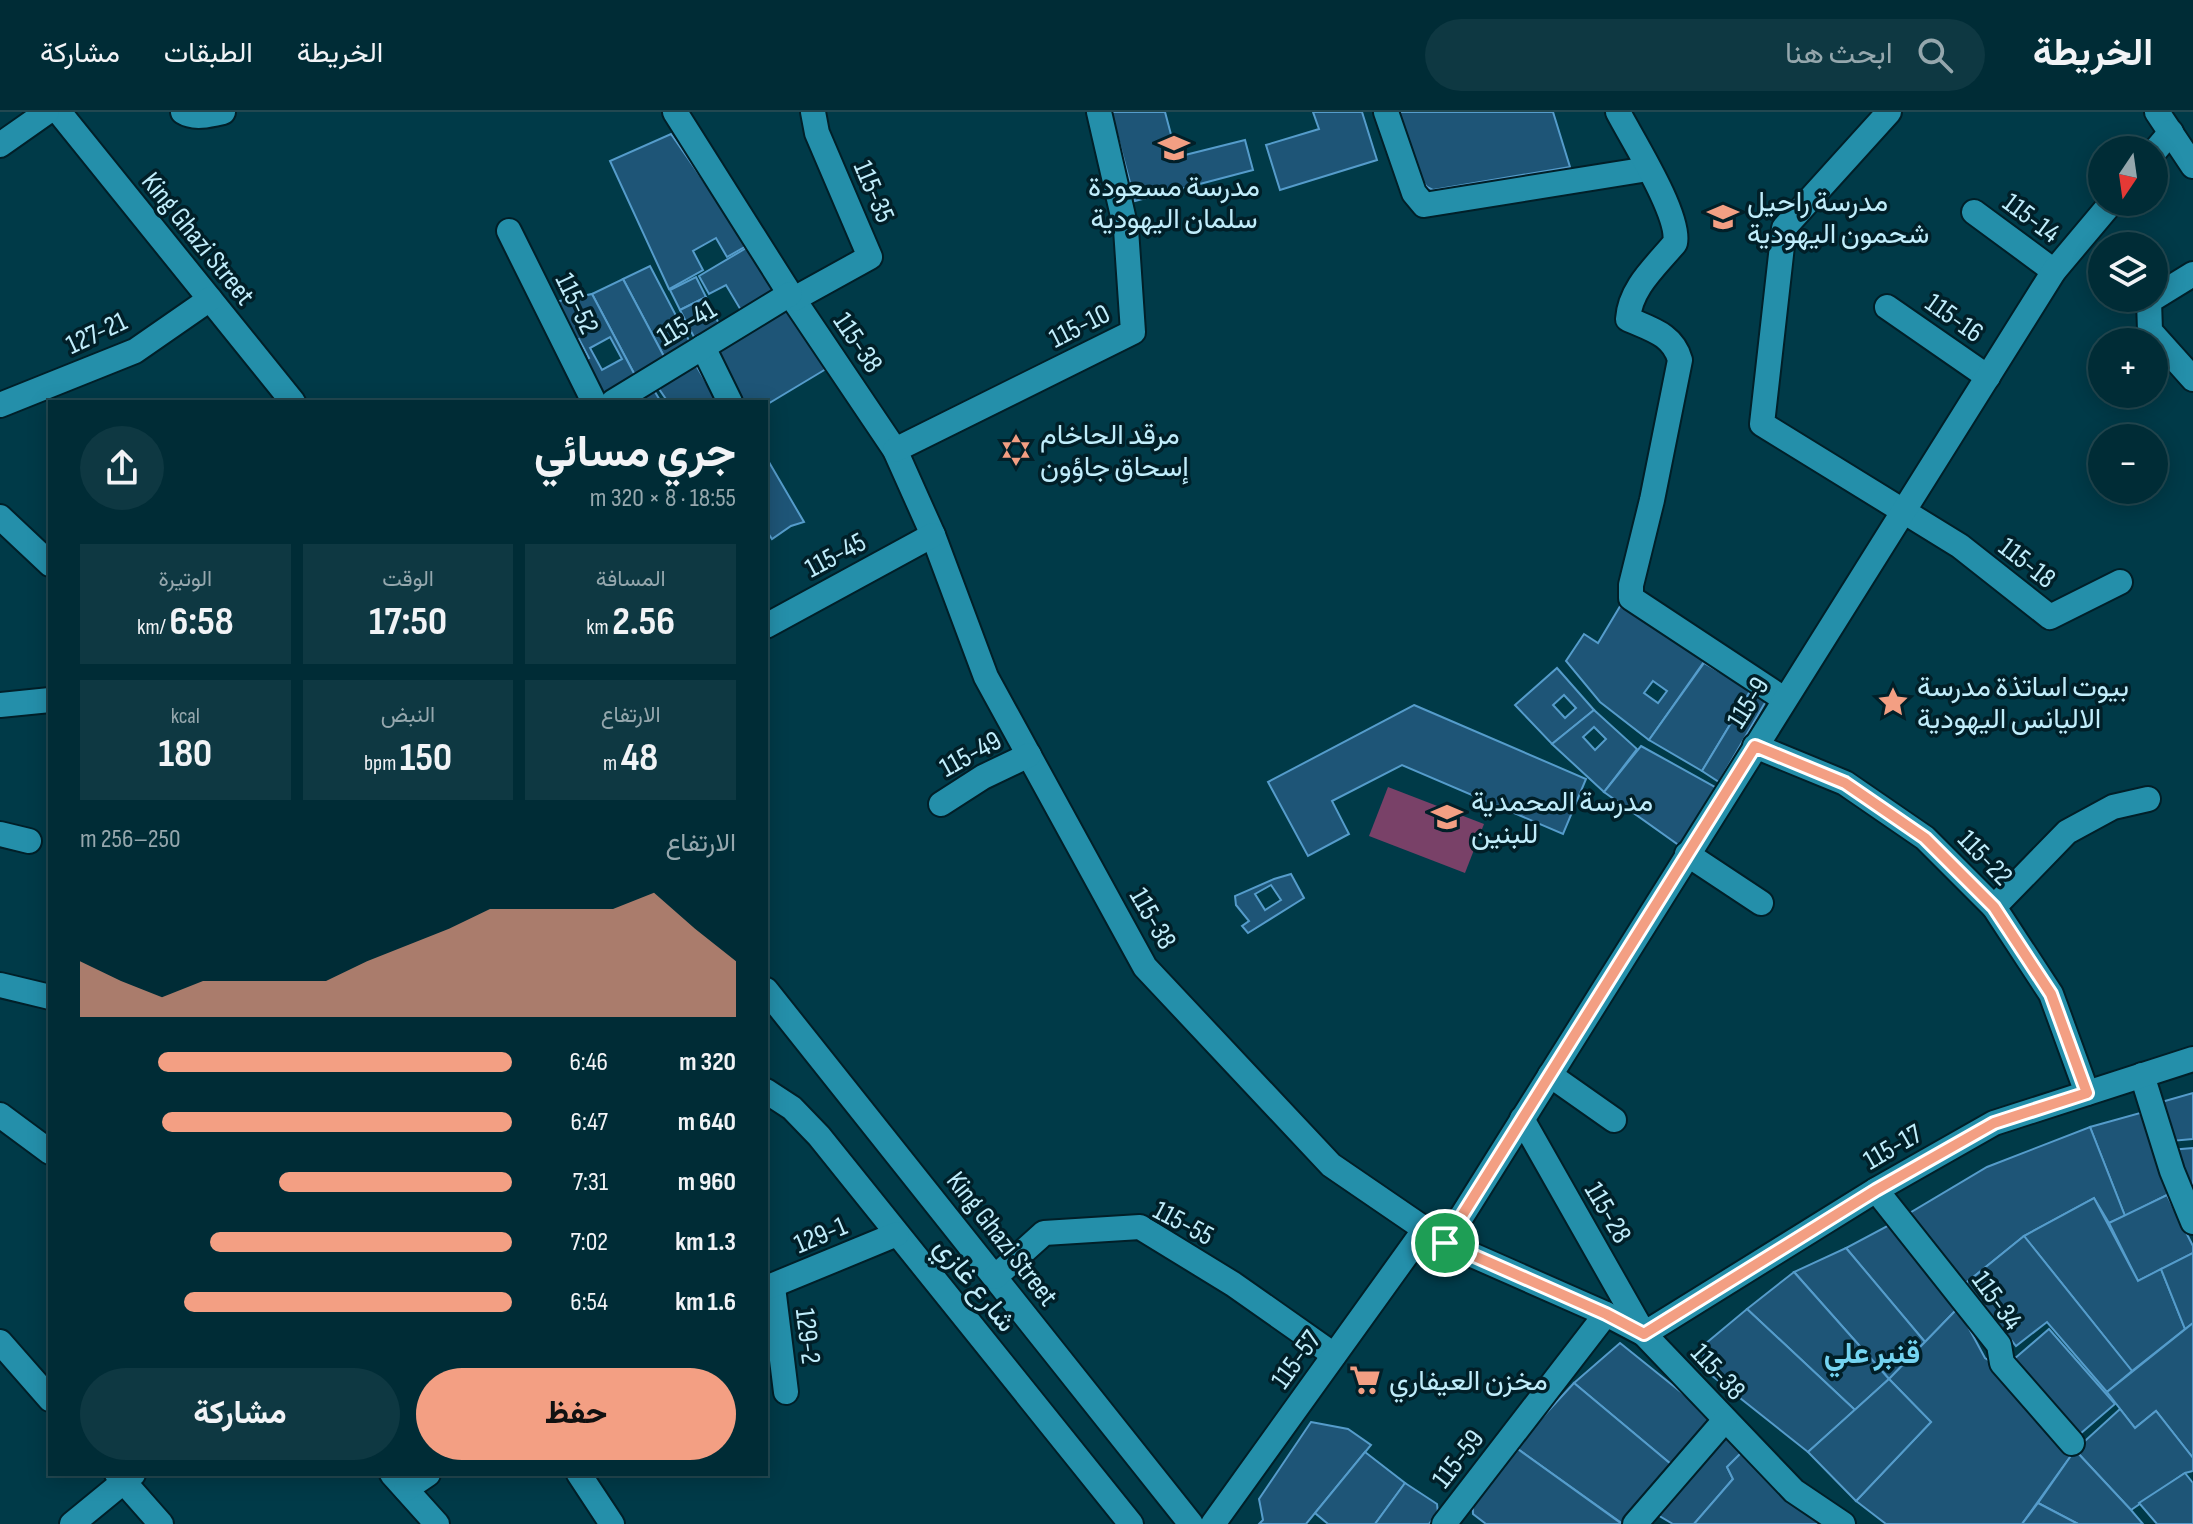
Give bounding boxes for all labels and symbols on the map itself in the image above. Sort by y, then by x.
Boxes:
school or university icon: مدرسة مسعودة سلمان اليهودية [1157,131,1191,165]
north arrow [2088,136,2168,216]
street label: 115-35 [846,156,901,228]
street label: King Ghazi Street [134,166,261,312]
place label: مدرسة مسعودة سلمان اليهودية [1088,171,1260,236]
place label: مدرسة راحيل شحمون اليهودية [1747,186,1929,251]
street label: 115-14 [1996,186,2066,250]
school or university icon: مدرسة راحيل شحمون اليهودية [1706,200,1740,234]
street label: 115-52 [548,268,605,340]
street label: 115-16 [1919,287,1989,350]
street label: 115-41 [651,293,722,354]
street label: 115-10 [1044,297,1115,355]
street label: 127-21 [61,305,132,362]
street label: 115-38 [826,307,890,379]
place label: مرقد الحاخام إسحاق جاؤون [1040,419,1189,485]
synagogue icon: مرقد الحاخام إسحاق جاؤون [999,433,1033,467]
street label: 115-45 [800,526,872,585]
street label: 115-18 [1992,531,2062,596]
street label: 115-9 [1720,671,1776,734]
place label: بيوت اساتذة مدرسة الاليانس اليهودية [1917,671,2129,736]
place icon: بيوت اساتذة مدرسة الاليانس اليهودية [1876,685,1910,719]
street label: 115-49 [934,724,1007,785]
place label: مدرسة المحمدية للبنين [1471,786,1653,851]
school or university icon: مدرسة المحمدية للبنين [1430,800,1464,834]
street label: 115-22 [1951,823,2019,893]
street label: 115-38 [1122,882,1183,955]
street label: 115-17 [1858,1117,1928,1177]
street label: King Ghazi Street [939,1165,1064,1313]
street label: 115-28 [1577,1176,1638,1249]
street label: 115-55 [1147,1194,1219,1253]
pin [1411,1209,1479,1277]
street label: 129-1 [789,1210,852,1261]
street label: شارع غازي [923,1231,1023,1342]
street label: 115-34 [1964,1265,2029,1337]
street label: 129-2 [788,1306,827,1366]
street label: 115-57 [1264,1325,1328,1395]
district label: قنبر علي [1824,1336,1920,1378]
street label: 115-38 [1684,1337,1752,1407]
supermarket icon: مخزن العيفاري [1348,1363,1382,1397]
place label: مخزن العيفاري [1389,1365,1548,1403]
street label: 115-59 [1425,1423,1491,1495]

